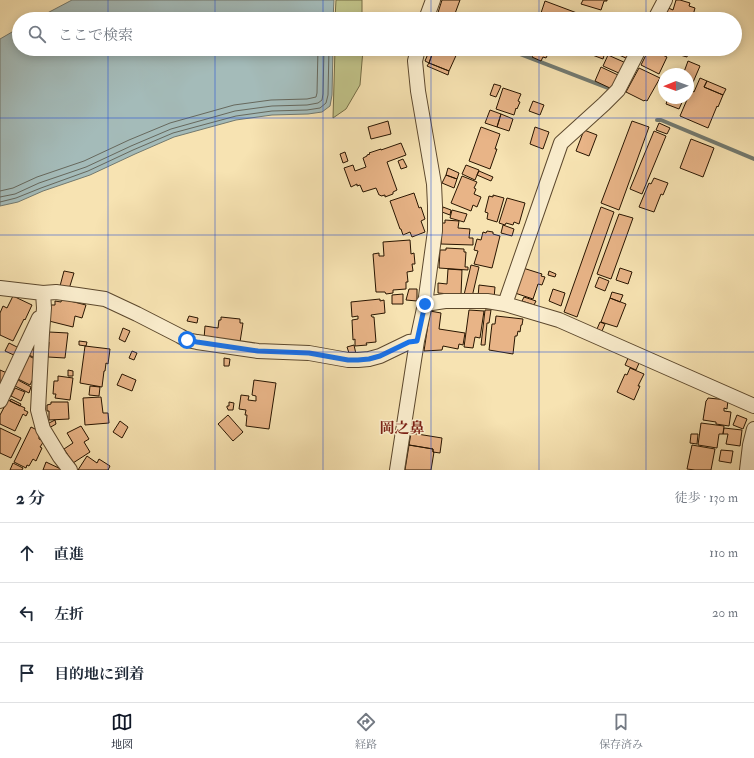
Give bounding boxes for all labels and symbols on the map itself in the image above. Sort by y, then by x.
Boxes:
north arrow [658,68,694,104]
route end [416,295,434,313]
route start [178,331,196,349]
district label: 岡之鼻 [379,419,425,438]

